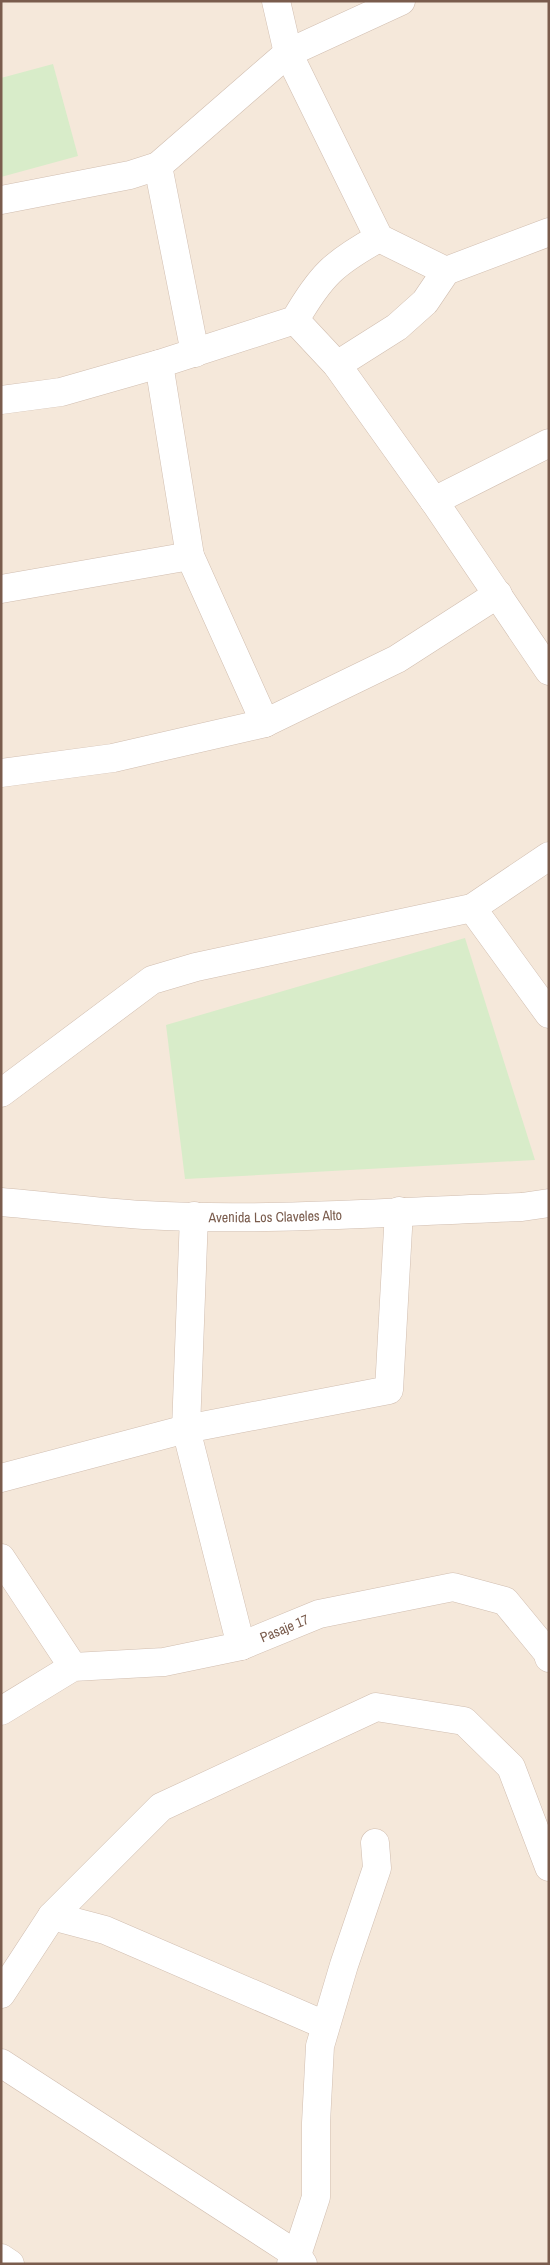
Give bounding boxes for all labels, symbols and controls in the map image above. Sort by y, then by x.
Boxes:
street label: Avenida Los Claveles Alto [208,1206,342,1226]
street label: Pasaje 17 [257,1610,311,1646]

